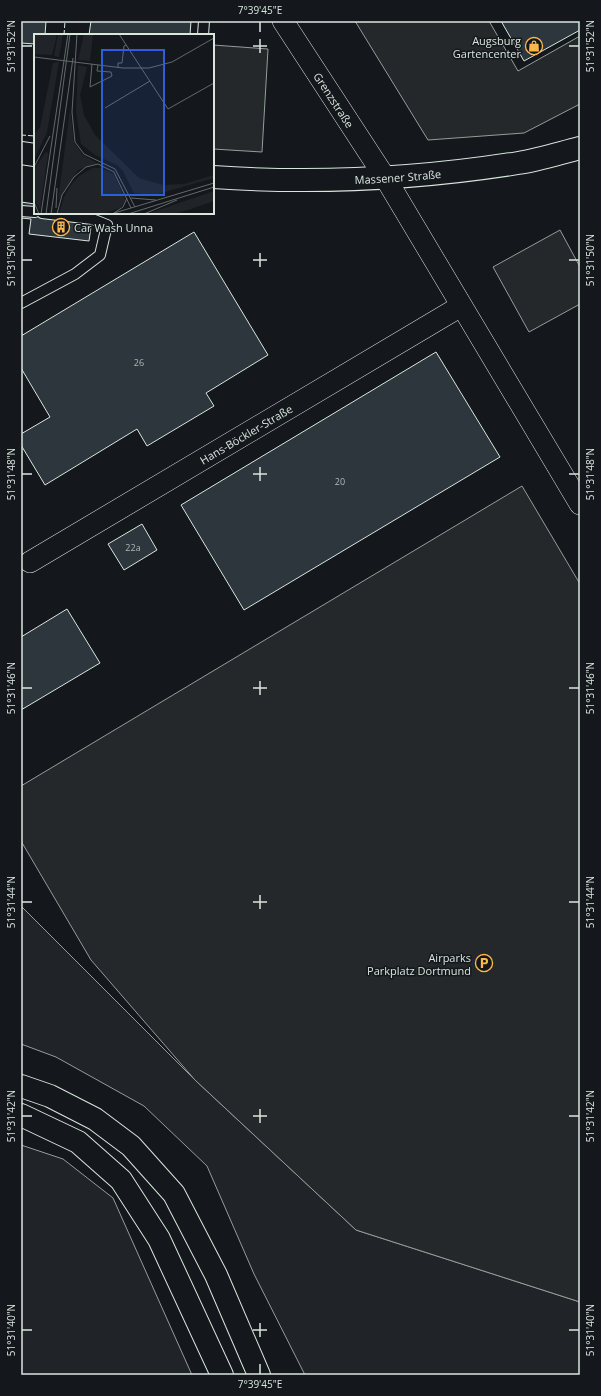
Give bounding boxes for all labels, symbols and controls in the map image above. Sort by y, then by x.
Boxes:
text: 7°39'45"E [238,3,282,17]
text: 51°31'52"N [4,20,18,72]
text: 51°31'52"N [583,20,597,72]
place label: Augsburg Gartencenter [453,33,522,61]
inset map [34,34,214,214]
shop icon: Augsburg Gartencenter [524,36,544,56]
street label: Grenzstraße [311,69,358,130]
street label: Massener Straße [354,166,442,187]
building icon: Car Wash Unna [51,217,71,237]
place label: Car Wash Unna [74,220,153,235]
text: 51°31'50"N [4,234,18,286]
text: 51°31'50"N [583,234,597,286]
house number: 26 [134,356,144,369]
street label: Hans-Böckler-Straße [197,400,295,467]
text: 51°31'48"N [4,448,18,500]
text: 51°31'48"N [583,448,597,500]
house number: 20 [335,475,345,488]
house number: 22a [125,541,141,554]
text: 51°31'46"N [4,662,18,714]
text: 51°31'46"N [583,662,597,714]
text: 51°31'44"N [4,876,18,928]
text: 51°31'44"N [583,876,597,928]
place label: Airparks Parkplatz Dortmund [367,950,471,978]
parking icon: Airparks Parkplatz Dortmund [474,953,494,973]
text: 51°31'42"N [4,1090,18,1142]
text: 51°31'42"N [583,1090,597,1142]
text: 51°31'40"N [4,1304,18,1356]
text: 51°31'40"N [583,1304,597,1356]
text: 7°39'45"E [238,1377,282,1391]

